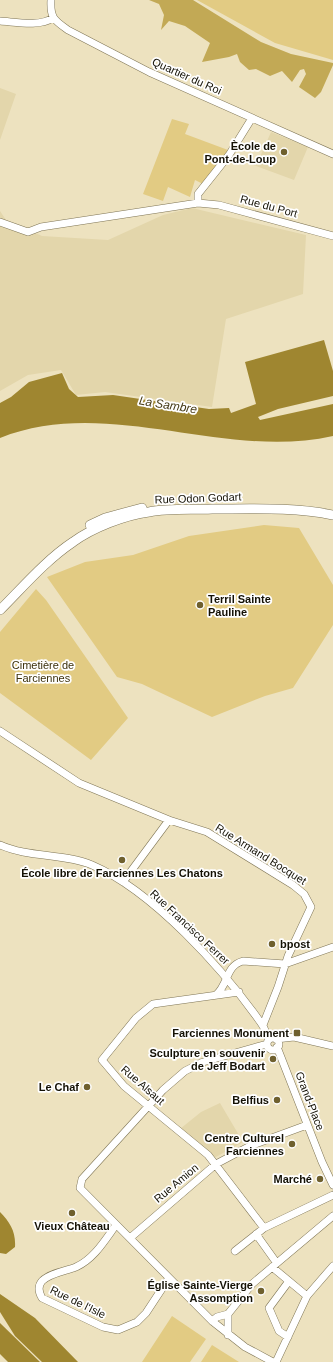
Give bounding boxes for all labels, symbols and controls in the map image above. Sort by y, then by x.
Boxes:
street label: Quartier du Roi [150,55,224,97]
place label: Ècole de Pont-de-Loup [205,140,276,165]
marker: Ècole de Pont-de-Loup [279,147,289,157]
street label: Rue du Port [239,193,299,219]
water label: La Sambre [138,393,198,417]
street label: Rue Odon Godart [154,490,242,506]
place label: Terril Sainte Pauline [208,593,271,618]
marker: Terril Sainte Pauline [195,600,205,610]
park label: Cimetière de Farciennes [12,659,74,684]
street label: Rue Armand Bocquet [213,821,309,887]
marker: École libre de Farciennes Les Chatons [117,855,127,865]
place label: École libre de Farciennes Les Chatons [21,867,223,879]
street label: Rue Francisco Ferrer [148,887,232,967]
place label: bpost [280,938,310,950]
marker: bpost [267,939,277,949]
place label: Farciennes Monument [172,1027,289,1039]
marker: Farciennes Monument [292,1028,302,1038]
place label: Sculpture en souvenir de Jeff Bodart [149,1047,266,1072]
marker: Sculpture en souvenir de Jeff Bodart [268,1054,278,1064]
street label: Rue Alsaut [119,1063,167,1107]
street label: Grand-Place [293,1070,327,1132]
place label: Le Chaf [39,1081,79,1093]
marker: Le Chaf [82,1082,92,1092]
place label: Belfius [232,1094,269,1106]
marker: Belfius [272,1095,282,1105]
place label: Centre Culturel Farciennes [205,1132,284,1157]
marker: Centre Culturel Farciennes [287,1139,297,1149]
street label: Rue Amion [152,1161,200,1205]
place label: Marché [273,1173,312,1185]
marker: Marché [315,1174,325,1184]
marker: Vieux Château [67,1208,77,1218]
place label: Vieux Château [34,1220,110,1232]
place label: Église Sainte-Vierge Assomption [147,1279,253,1304]
street label: Rue de l'Isle [48,1283,108,1321]
marker: Église Sainte-Vierge Assomption [256,1286,266,1296]

